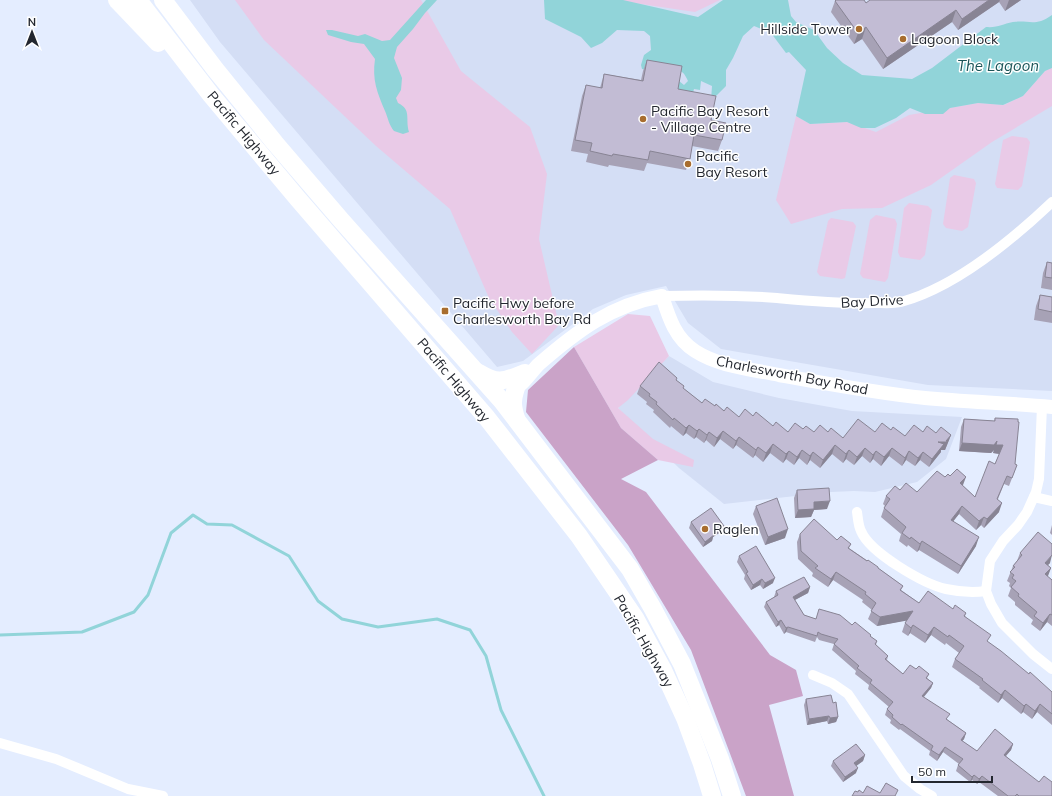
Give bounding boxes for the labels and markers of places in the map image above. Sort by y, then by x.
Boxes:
place label: Hillside Tower [760,20,852,38]
marker: Hillside Tower [854,24,864,34]
place label: Lagoon Block [911,30,999,48]
marker: Lagoon Block [898,34,908,44]
place label: Pacific Bay Resort - Village Centre [651,102,769,136]
marker: Pacific Bay Resort - Village Centre [638,114,648,124]
place label: Pacific Bay Resort [696,147,767,181]
marker: Pacific Bay Resort [683,159,693,169]
place label: Pacific Hwy before Charlesworth Bay Rd [453,294,591,328]
marker: Pacific Hwy before Charlesworth Bay Rd [440,306,450,316]
place label: Raglen [713,520,759,538]
marker: Raglen [700,524,710,534]

